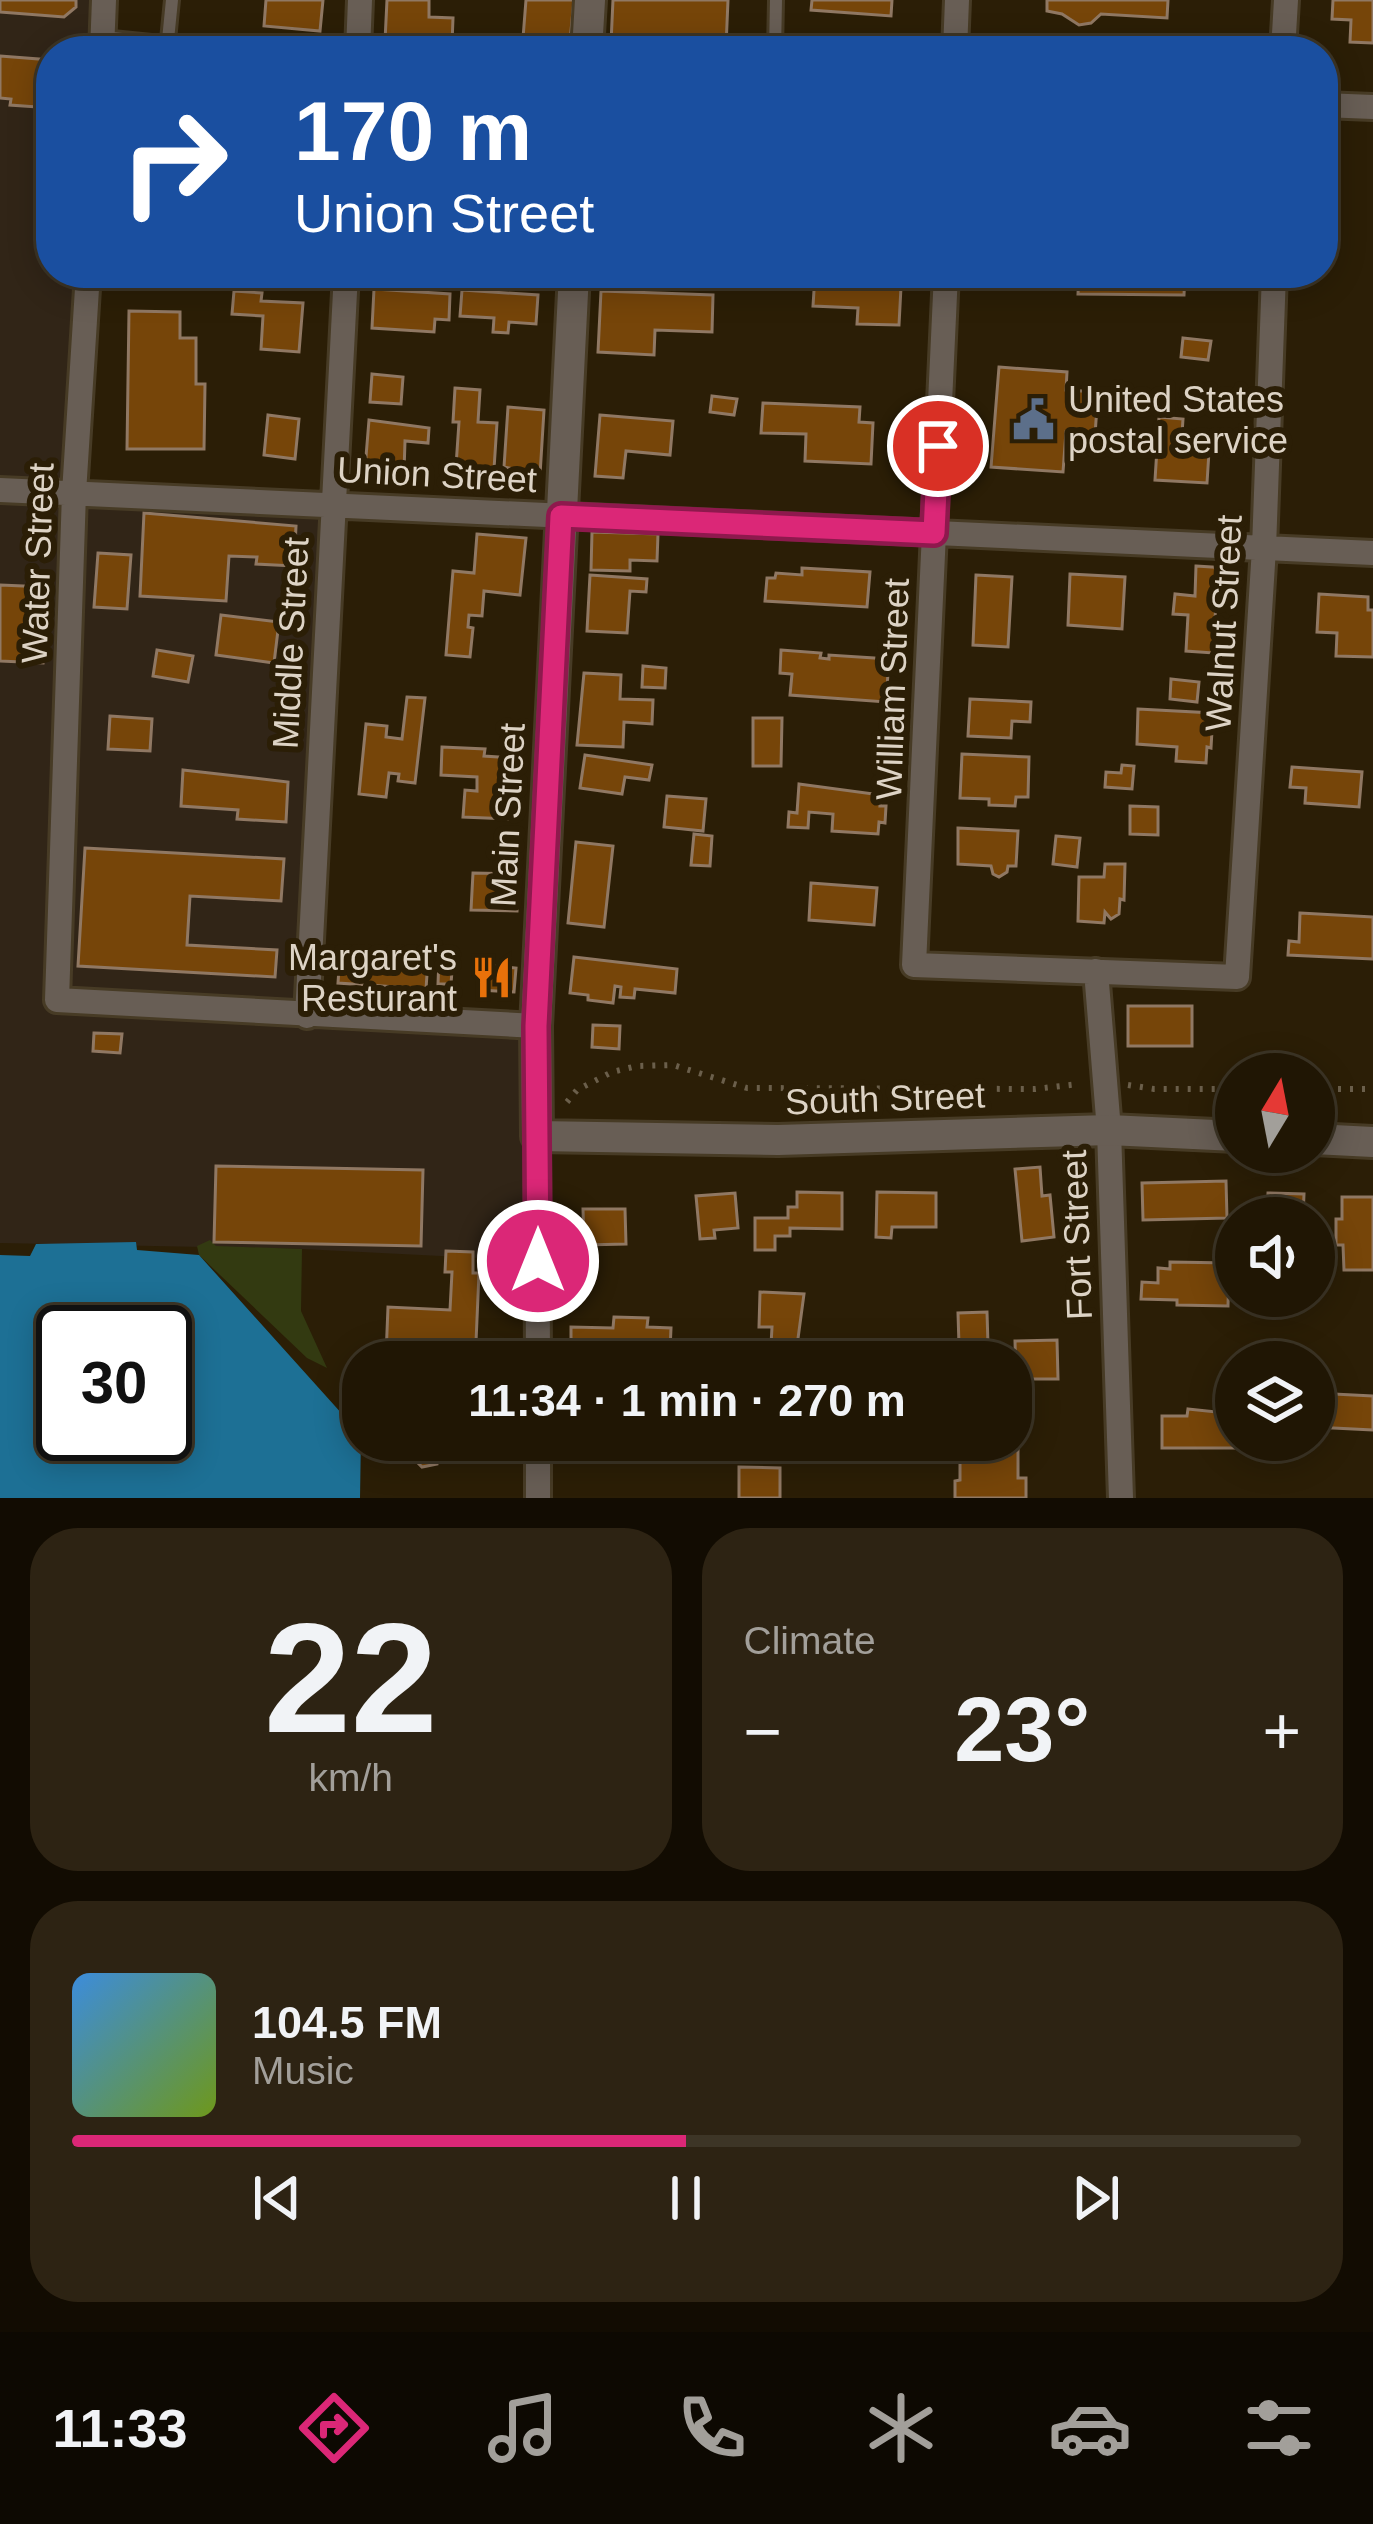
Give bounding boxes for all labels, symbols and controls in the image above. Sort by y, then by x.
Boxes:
icon: right [96,84,252,240]
text: 170 m [294,84,532,178]
text: Union Street [294,183,594,243]
place label: United States postal service [1068,379,1288,461]
pin [887,395,989,497]
public building icon: United States postal service [1011,397,1057,443]
icon: arrive [905,413,971,479]
street label: Union Street [336,449,538,500]
street label: Water Street [14,462,61,664]
street label: Walnut Street [1197,514,1250,732]
street label: Middle Street [264,536,317,750]
street label: William Street [868,577,917,801]
street label: Main Street [482,722,533,908]
place label: Margaret's Resturant [288,937,457,1019]
restaurant icon: Margaret's Resturant [468,955,514,1001]
north arrow [1215,1053,1335,1173]
map controls [1215,1053,1335,1461]
street label: South Street [784,1075,986,1122]
street label: Fort Street [1053,1149,1100,1321]
button: sound [1215,1197,1335,1317]
position arrow [475,1198,601,1324]
speed limit sign: 30 [36,1305,192,1461]
button: layers [1215,1341,1335,1461]
text: 11:34 · 1 min · 270 m [468,1375,906,1426]
text: 22 [264,1591,438,1765]
text: Climate [744,1619,876,1662]
text: 23° [954,1680,1090,1780]
text: − [744,1694,782,1768]
text: + [1262,1694,1301,1768]
text: km/h [308,1756,393,1799]
text: 104.5 FM [252,1997,442,2048]
text: Music [252,2049,354,2092]
icon: previous [244,2165,310,2231]
icon: pause [653,2165,719,2231]
icon: next [1063,2165,1129,2231]
icon: directions [292,2386,376,2470]
icon: music [481,2386,565,2470]
icon: phone [670,2386,754,2470]
icon: climate [859,2386,943,2470]
icon: car [1048,2386,1132,2470]
icon: filters [1237,2386,1321,2470]
text: 11:33 [52,2398,188,2458]

